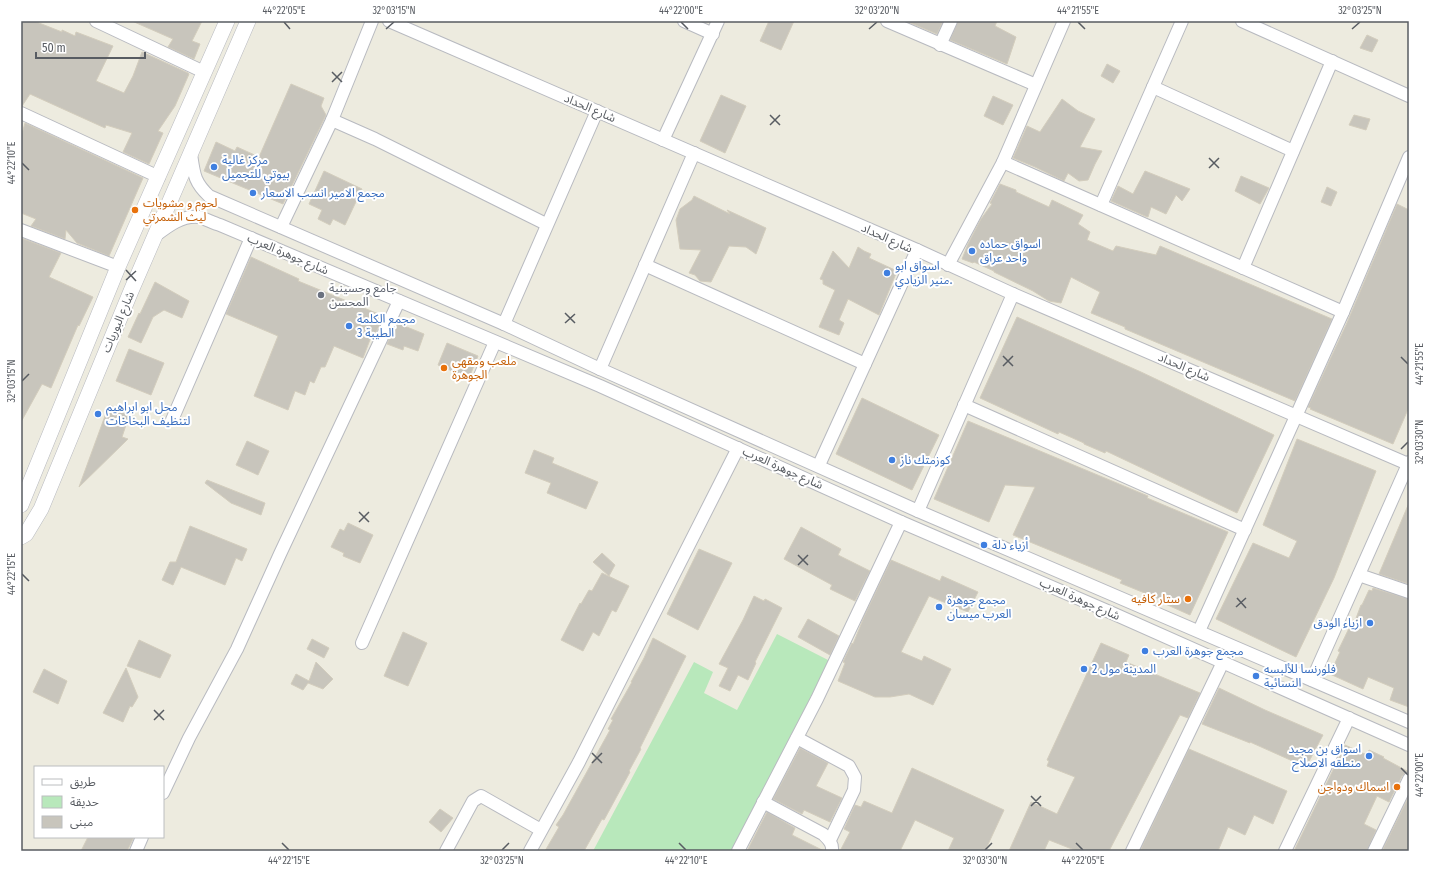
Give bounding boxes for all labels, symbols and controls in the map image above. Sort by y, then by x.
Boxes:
text: 44°22'05"E [262,5,306,17]
text: 32°03'15"N [372,5,416,17]
text: 44°22'00"E [659,5,703,17]
text: 32°03'20"N [855,5,899,17]
text: 44°21'55"E [1057,5,1099,17]
text: 32°03'25"N [1338,5,1382,17]
scale bar [36,34,145,60]
text: 50 m [42,41,66,55]
street label: شارع الحداد [561,91,618,127]
text: 44°22'10"E [6,141,18,184]
place label: مركز غالية بيوتي للتجميل [222,153,290,184]
marker: مركز غالية بيوتي للتجميل [209,162,219,172]
place label: مجمع الامير انسب الاسعار [260,186,385,202]
marker: مجمع الامير انسب الاسعار [248,188,258,198]
place label: لحوم و مشويات ليث الشمرتي [143,196,217,227]
marker: لحوم و مشويات ليث الشمرتي [130,205,140,215]
street label: شارع الحداد [858,220,915,257]
street label: شارع جوهرة العرب [245,231,331,279]
place label: اسواق حماده واحد عراق [980,237,1041,265]
marker: اسواق حماده واحد عراق [967,246,977,256]
place label: اسواق ابو منير الزيادي. [895,259,953,290]
marker: اسواق ابو منير الزيادي. [882,268,892,278]
place label: جامع وحسينية المحسن [329,281,397,309]
street label: شارع البوريات [99,289,139,355]
marker: جامع وحسينية المحسن [316,290,326,300]
place label: مجمع الكلمة الطيبة 3 [357,312,416,340]
marker: مجمع الكلمة الطيبة 3 [344,321,354,331]
text: 44°21'55"E [1414,343,1426,385]
street label: شارع الحداد [1155,350,1212,386]
place label: ملعب ومقهى الجوهرة [452,354,517,382]
text: 32°03'15"N [6,359,18,403]
marker: ملعب ومقهى الجوهرة [439,363,449,373]
place label: محل ابو ابراهيم لتنظيف البخاخات [106,400,190,428]
marker: محل ابو ابراهيم لتنظيف البخاخات [93,409,103,419]
text: 32°03'30"N [1414,420,1426,464]
street label: شارع جوهرة العرب [740,444,825,494]
place label: كوزمتك ناز [899,453,951,467]
marker: كوزمتك ناز [887,455,897,465]
place label: أزياء دلة [992,537,1029,552]
marker: أزياء دلة [979,540,989,550]
text: 44°22'15"E [6,553,18,595]
street label: شارع جوهرة العرب [1037,575,1122,625]
place label: ستار كافيه [1131,592,1180,606]
place label: مجمع جوهرة العرب ميسان [947,593,1012,621]
marker: ستار كافيه [1183,594,1193,604]
marker: مجمع جوهرة العرب ميسان [934,602,944,612]
place label: ازياء الودق [1314,616,1362,630]
marker: ازياء الودق [1365,618,1375,628]
place label: مجمع جوهرة العرب [1153,644,1244,660]
marker: مجمع جوهرة العرب [1140,646,1150,656]
place label: المدينة مول 2 [1092,662,1156,676]
place label: فلورنسا للألبسه النسائية [1264,662,1336,690]
marker: المدينة مول 2 [1079,664,1089,674]
marker: فلورنسا للألبسه النسائية [1251,671,1261,681]
place label: اسواق بن مجيد منطقه الاصلاح [1288,742,1361,772]
marker: اسواق بن مجيد منطقه الاصلاح [1364,751,1374,761]
text: 44°22'00"E [1414,753,1426,797]
legend [34,766,164,838]
text: طريق [70,775,96,790]
place label: اسماك ودواجن [1318,780,1389,794]
marker: اسماك ودواجن [1392,782,1402,792]
text: حديقة [70,795,99,809]
text: مبنى [70,815,93,829]
text: 44°22'15"E [268,855,310,867]
text: 32°03'25"N [480,855,524,867]
text: 44°22'10"E [665,855,708,867]
text: 32°03'30"N [963,855,1007,867]
text: 44°22'05"E [1061,855,1105,867]

